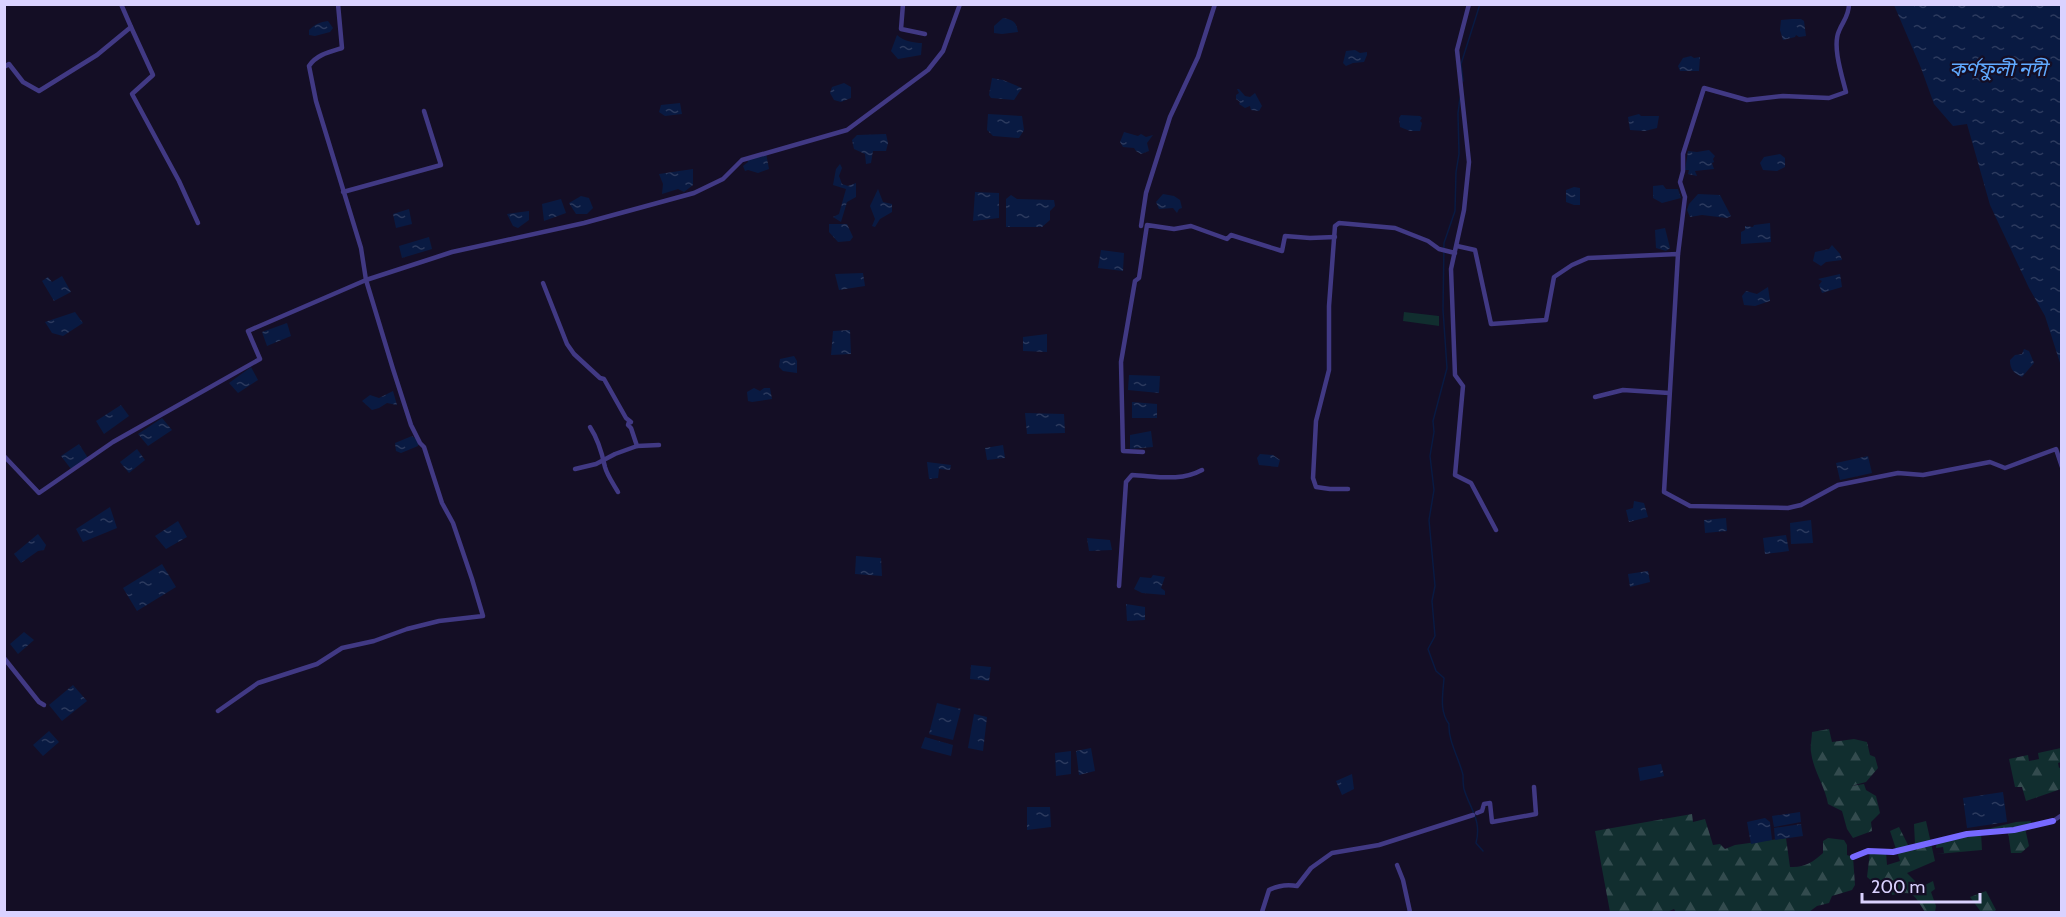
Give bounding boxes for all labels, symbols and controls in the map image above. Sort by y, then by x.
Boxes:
water label: কর্ণফুলী নদী [1949,57,2050,81]
scale bar [1862,866,1980,904]
text: 200 m [1871,876,1925,898]

